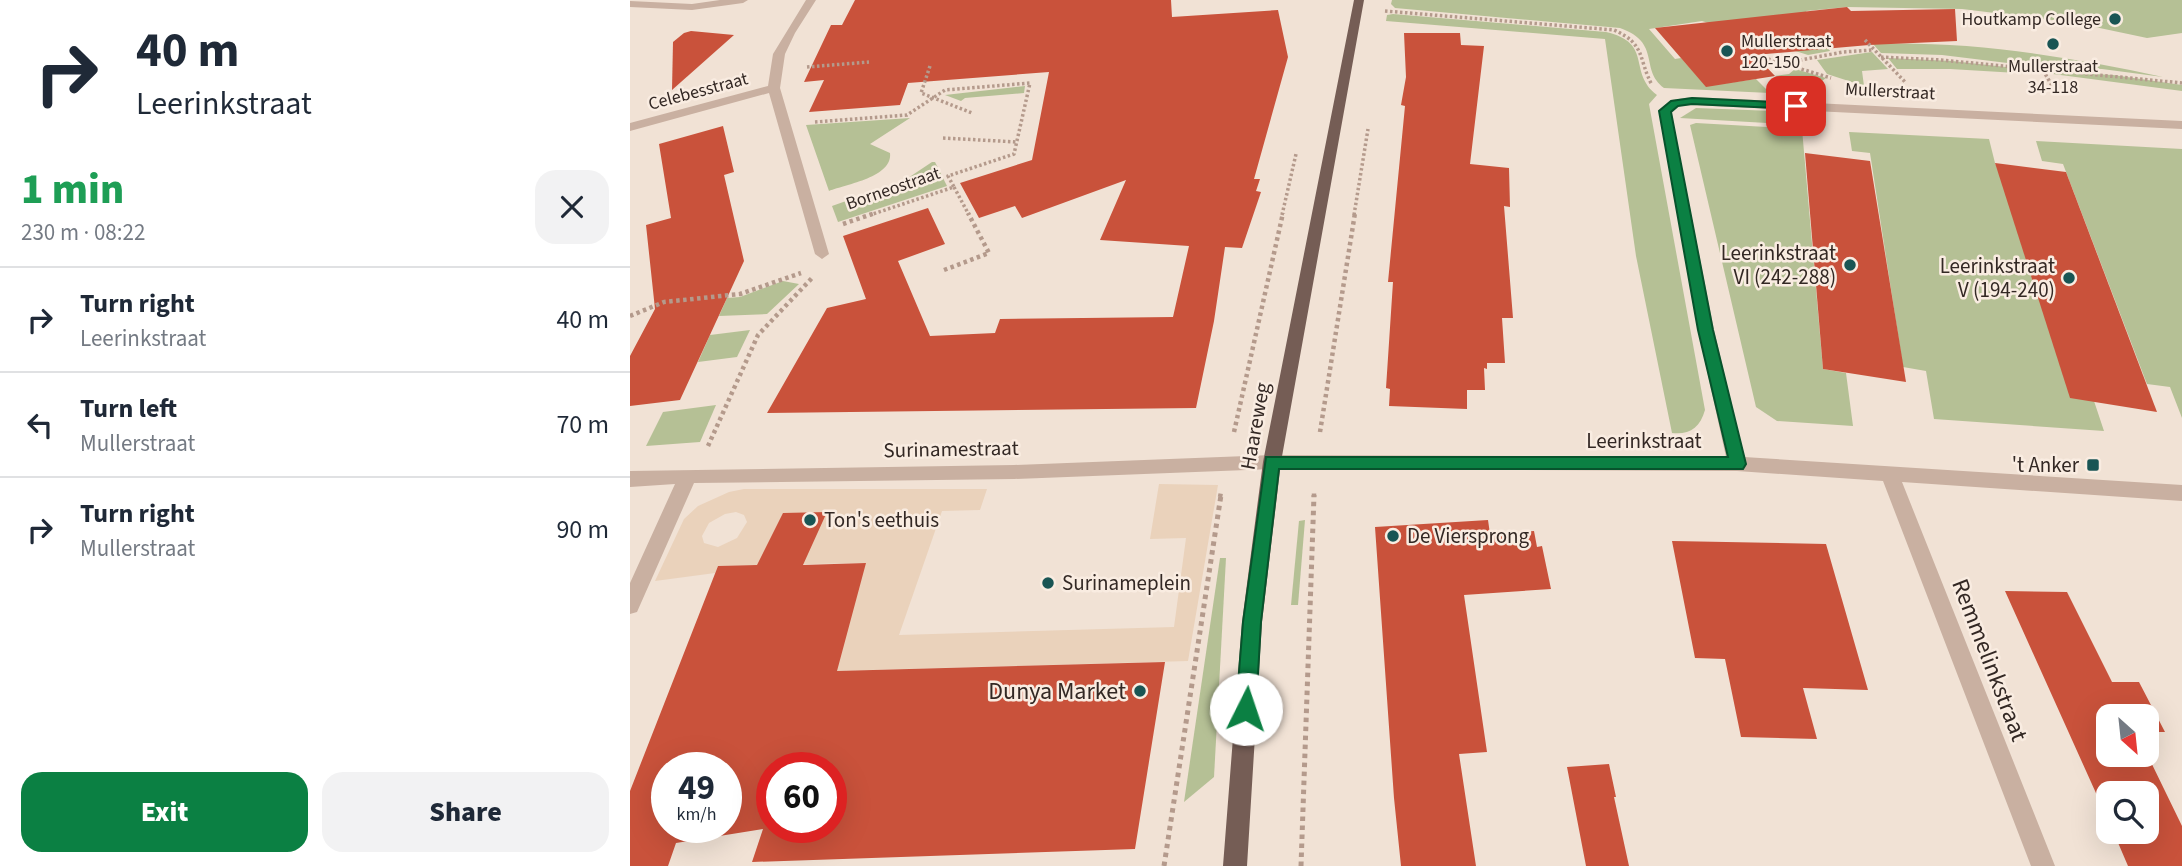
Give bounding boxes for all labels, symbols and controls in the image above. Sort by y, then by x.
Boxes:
place label: Houtkamp College [1962,7,2101,32]
marker: Houtkamp College [2107,11,2123,27]
text: 40 m [136,16,240,86]
icon: right [21,28,112,119]
place label: Mullerstraat 120-150 [1741,29,1831,75]
marker: Mullerstraat 34-118 [2045,36,2061,52]
marker: Mullerstraat 120-150 [1719,43,1735,59]
place label: Mullerstraat 34-118 [2008,54,2098,100]
street label: Celebesstraat [646,66,751,117]
pin [1766,76,1826,136]
street label: Mullerstraat [1844,77,1936,106]
text: Leerinkstraat [136,81,312,127]
icon: arrive [1777,87,1815,125]
text: 1 min [21,160,124,220]
street label: Borneostraat [843,161,944,216]
button: close [535,170,609,244]
text: 230 m · 08:22 [21,216,145,249]
place label: Leerinkstraat VI (242-288) [1721,238,1836,292]
place label: Leerinkstraat V (194-240) [1940,251,2055,305]
marker: Leerinkstraat VI (242-288) [1842,257,1858,273]
marker: Leerinkstraat V (194-240) [2061,270,2077,286]
text: Turn right [80,285,195,322]
icon: right [21,301,59,339]
text: 40 m [556,301,609,338]
text: Leerinkstraat [80,322,206,355]
street label: Haareweg [1233,380,1278,472]
text: Turn left [80,390,177,427]
icon: left [21,406,59,444]
text: 70 m [556,406,609,443]
street label: Leerinkstraat [1586,426,1702,456]
text: Mullerstraat [80,427,195,460]
street label: Surinamestraat [883,433,1019,465]
place label: 't Anker [2012,450,2080,480]
marker: 't Anker [2085,457,2101,473]
text: Turn right [80,495,195,532]
place label: Ton's eethuis [824,505,939,535]
icon: right [21,511,59,549]
text: 90 m [556,511,609,548]
marker: Ton's eethuis [802,512,818,528]
place label: De Viersprong [1407,521,1530,551]
marker: De Viersprong [1385,528,1401,544]
text: Mullerstraat [80,532,195,565]
place label: Surinameplein [1062,568,1191,598]
street label: Remmelinkstraat [1942,574,2037,746]
marker: Surinameplein [1040,575,1056,591]
position arrow [1209,672,1283,746]
place label: Dunya Market [988,674,1126,709]
marker: Dunya Market [1132,683,1148,699]
north arrow [2096,704,2160,766]
map controls [2096,704,2159,844]
speed limit sign: 60 [756,752,847,843]
text: 49 [678,763,715,813]
button: Exit [21,772,308,852]
button: Share [322,772,609,852]
button: search [2096,781,2159,844]
text: km/h [677,802,716,827]

